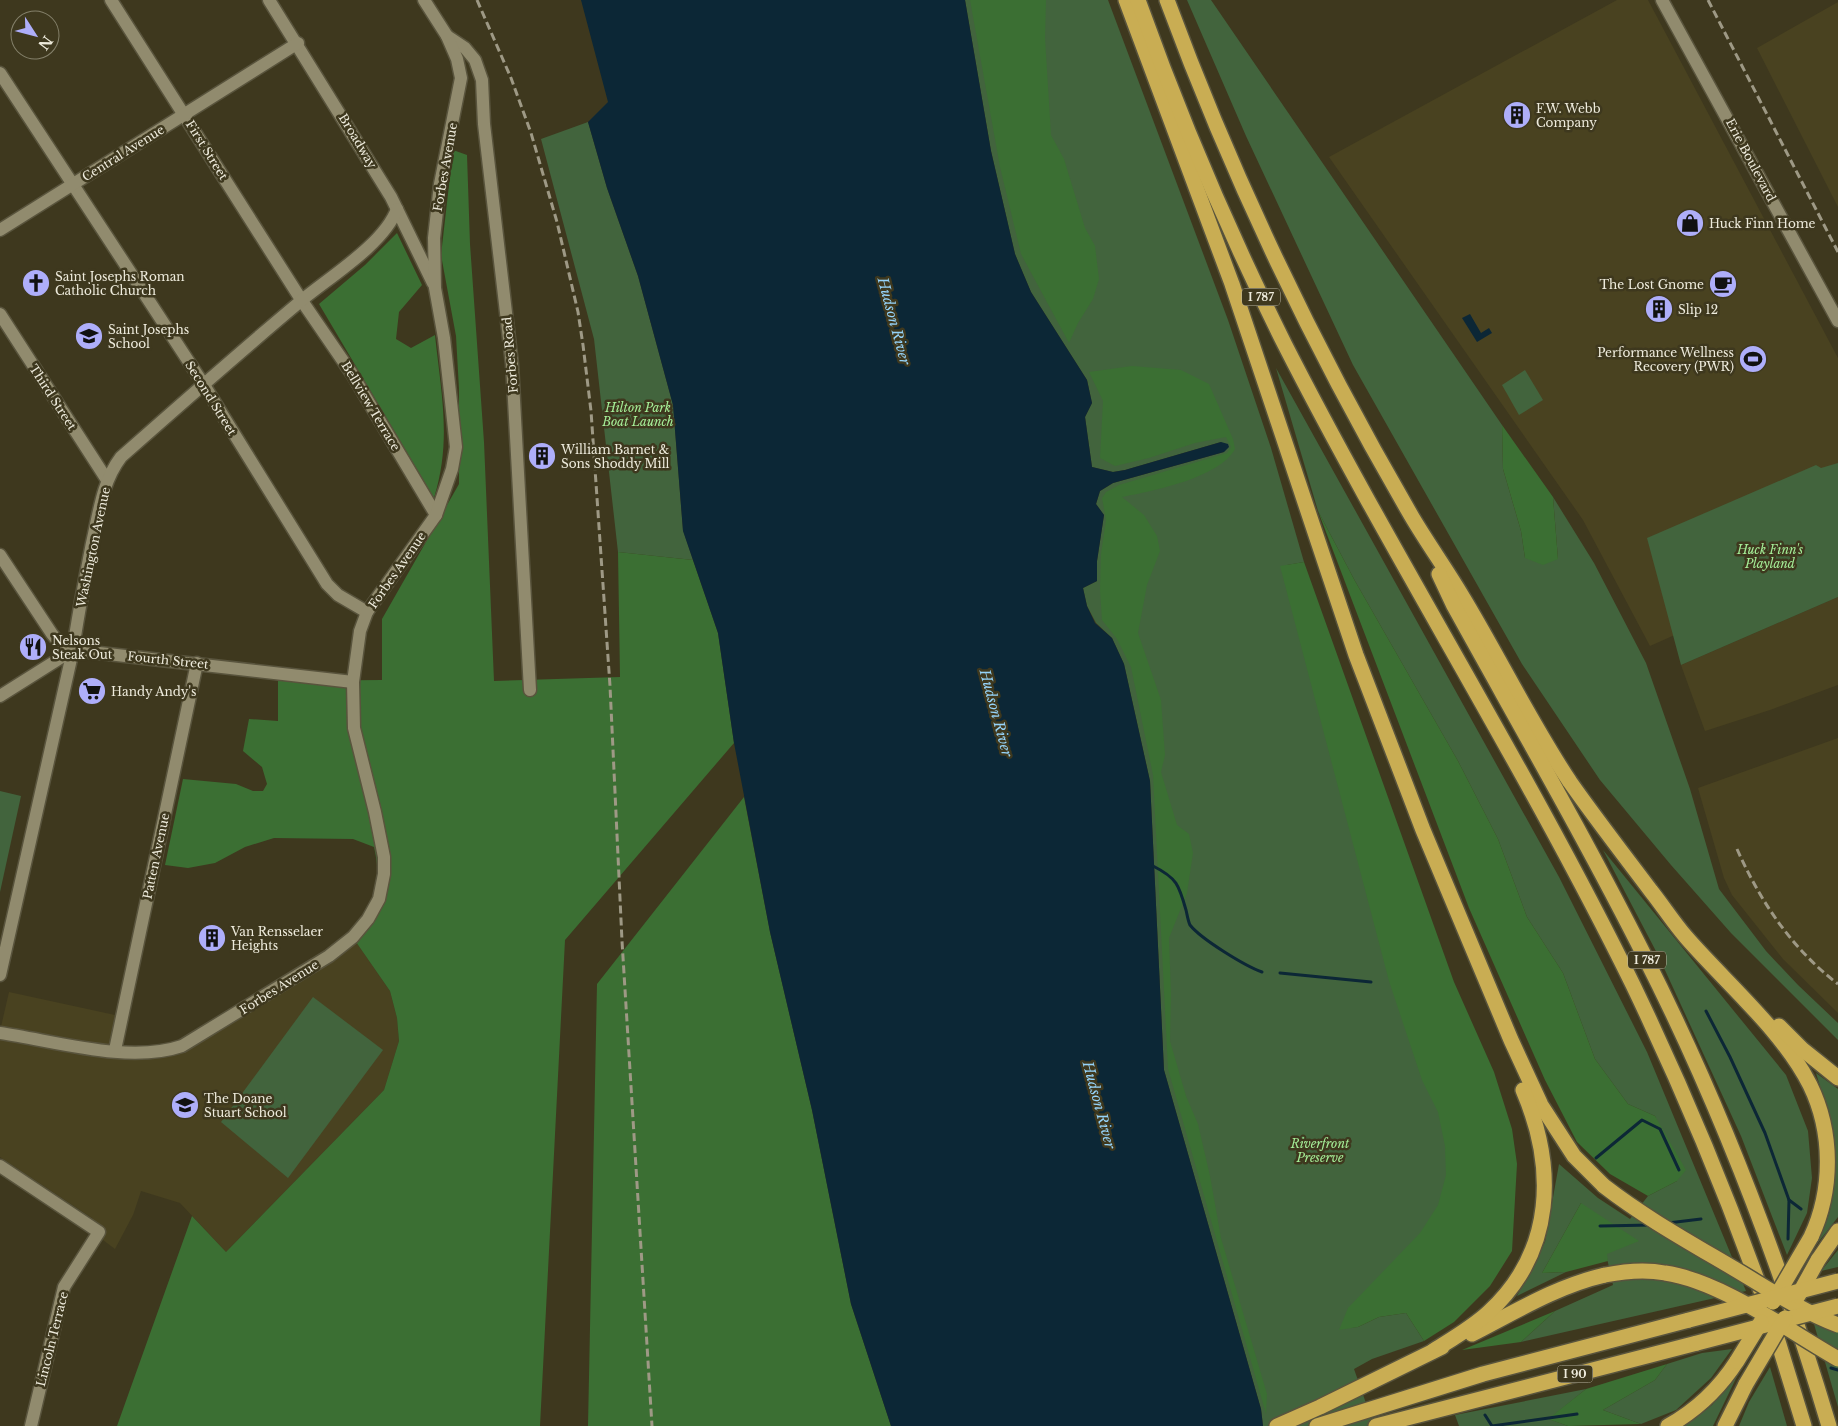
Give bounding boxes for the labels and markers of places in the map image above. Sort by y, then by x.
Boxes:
building icon: F.W. Webb Company [1502,100,1532,130]
place label: F.W. Webb Company [1536,101,1601,130]
shop icon: Huck Finn Home [1675,208,1705,238]
place label: Huck Finn Home [1709,216,1816,231]
church icon: Saint Josephs Roman Catholic Church [21,268,51,298]
place label: Saint Josephs Roman Catholic Church [55,269,185,298]
cafe icon: The Lost Gnome [1708,269,1738,299]
place label: The Lost Gnome [1599,277,1704,292]
building icon: Slip 12 [1644,294,1674,324]
place label: Slip 12 [1678,302,1718,317]
school or university icon: Saint Josephs School [74,321,104,351]
place label: Saint Josephs School [108,322,189,351]
sports icon: Performance Wellness Recovery (PWR) [1738,344,1768,374]
place label: Performance Wellness Recovery (PWR) [1597,345,1734,374]
building icon: William Barnet & Sons Shoddy Mill [527,441,557,471]
place label: William Barnet & Sons Shoddy Mill [560,442,670,471]
restaurant icon: Nelsons Steak Out [18,632,48,662]
place label: Nelsons Steak Out [52,633,113,662]
supermarket icon: Handy Andy's [77,676,107,706]
place label: Handy Andy's [111,684,196,699]
building icon: Van Rensselaer Heights [197,923,227,953]
place label: Van Rensselaer Heights [230,924,323,953]
school or university icon: The Doane Stuart School [170,1090,200,1120]
place label: The Doane Stuart School [204,1091,287,1120]

